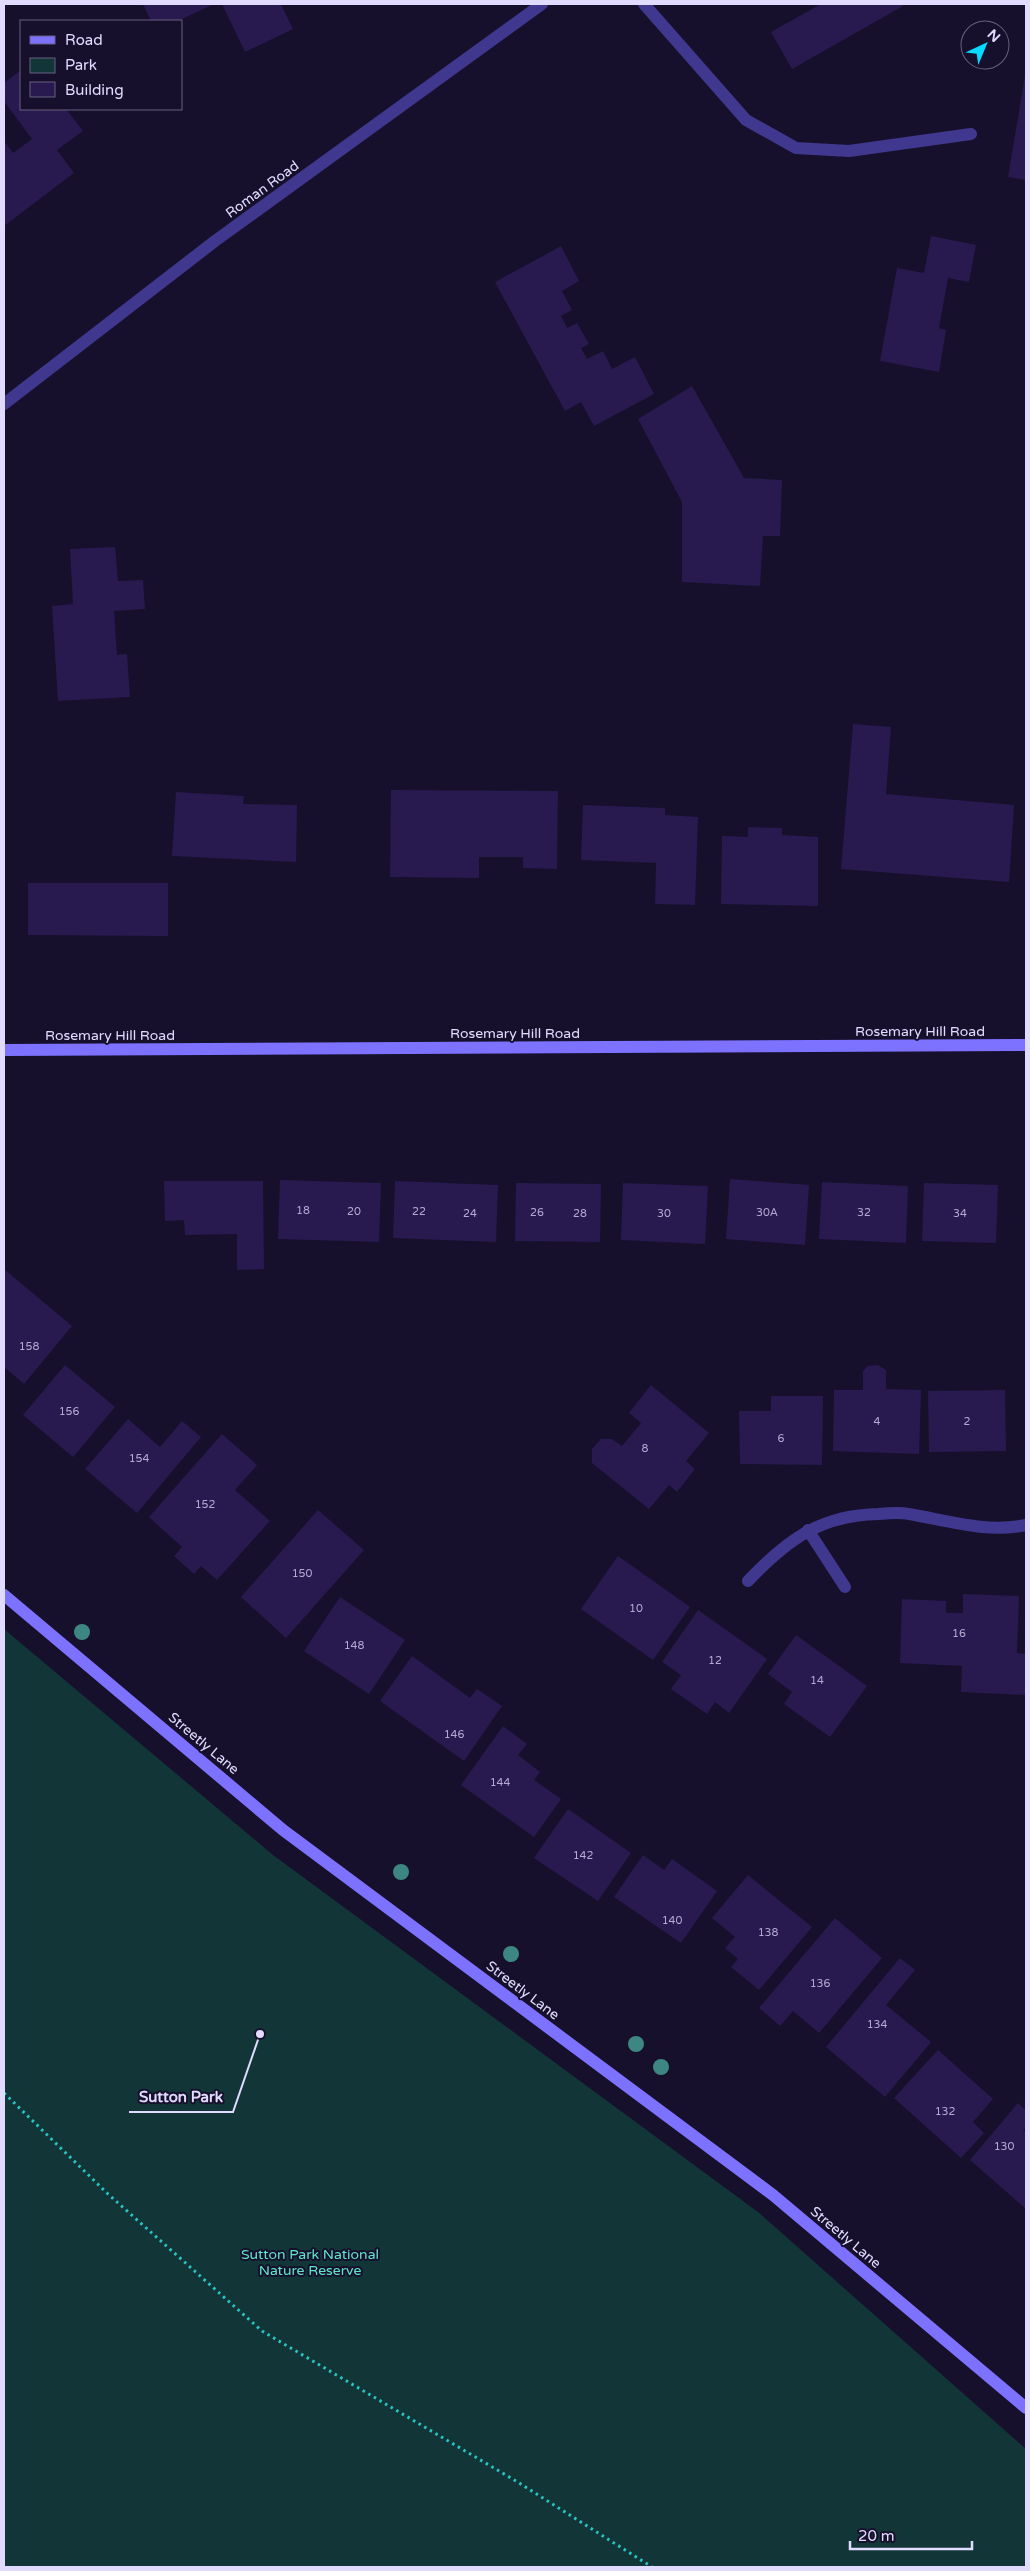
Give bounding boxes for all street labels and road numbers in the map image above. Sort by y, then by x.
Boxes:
street label: Roman Road [222,157,302,222]
street label: Rosemary Hill Road [855,1023,985,1040]
street label: Rosemary Hill Road [450,1025,580,1042]
street label: Rosemary Hill Road [45,1027,175,1044]
street label: Streetly Lane [165,1709,243,1778]
street label: Streetly Lane [483,1957,563,2023]
street label: Streetly Lane [807,2203,885,2272]

